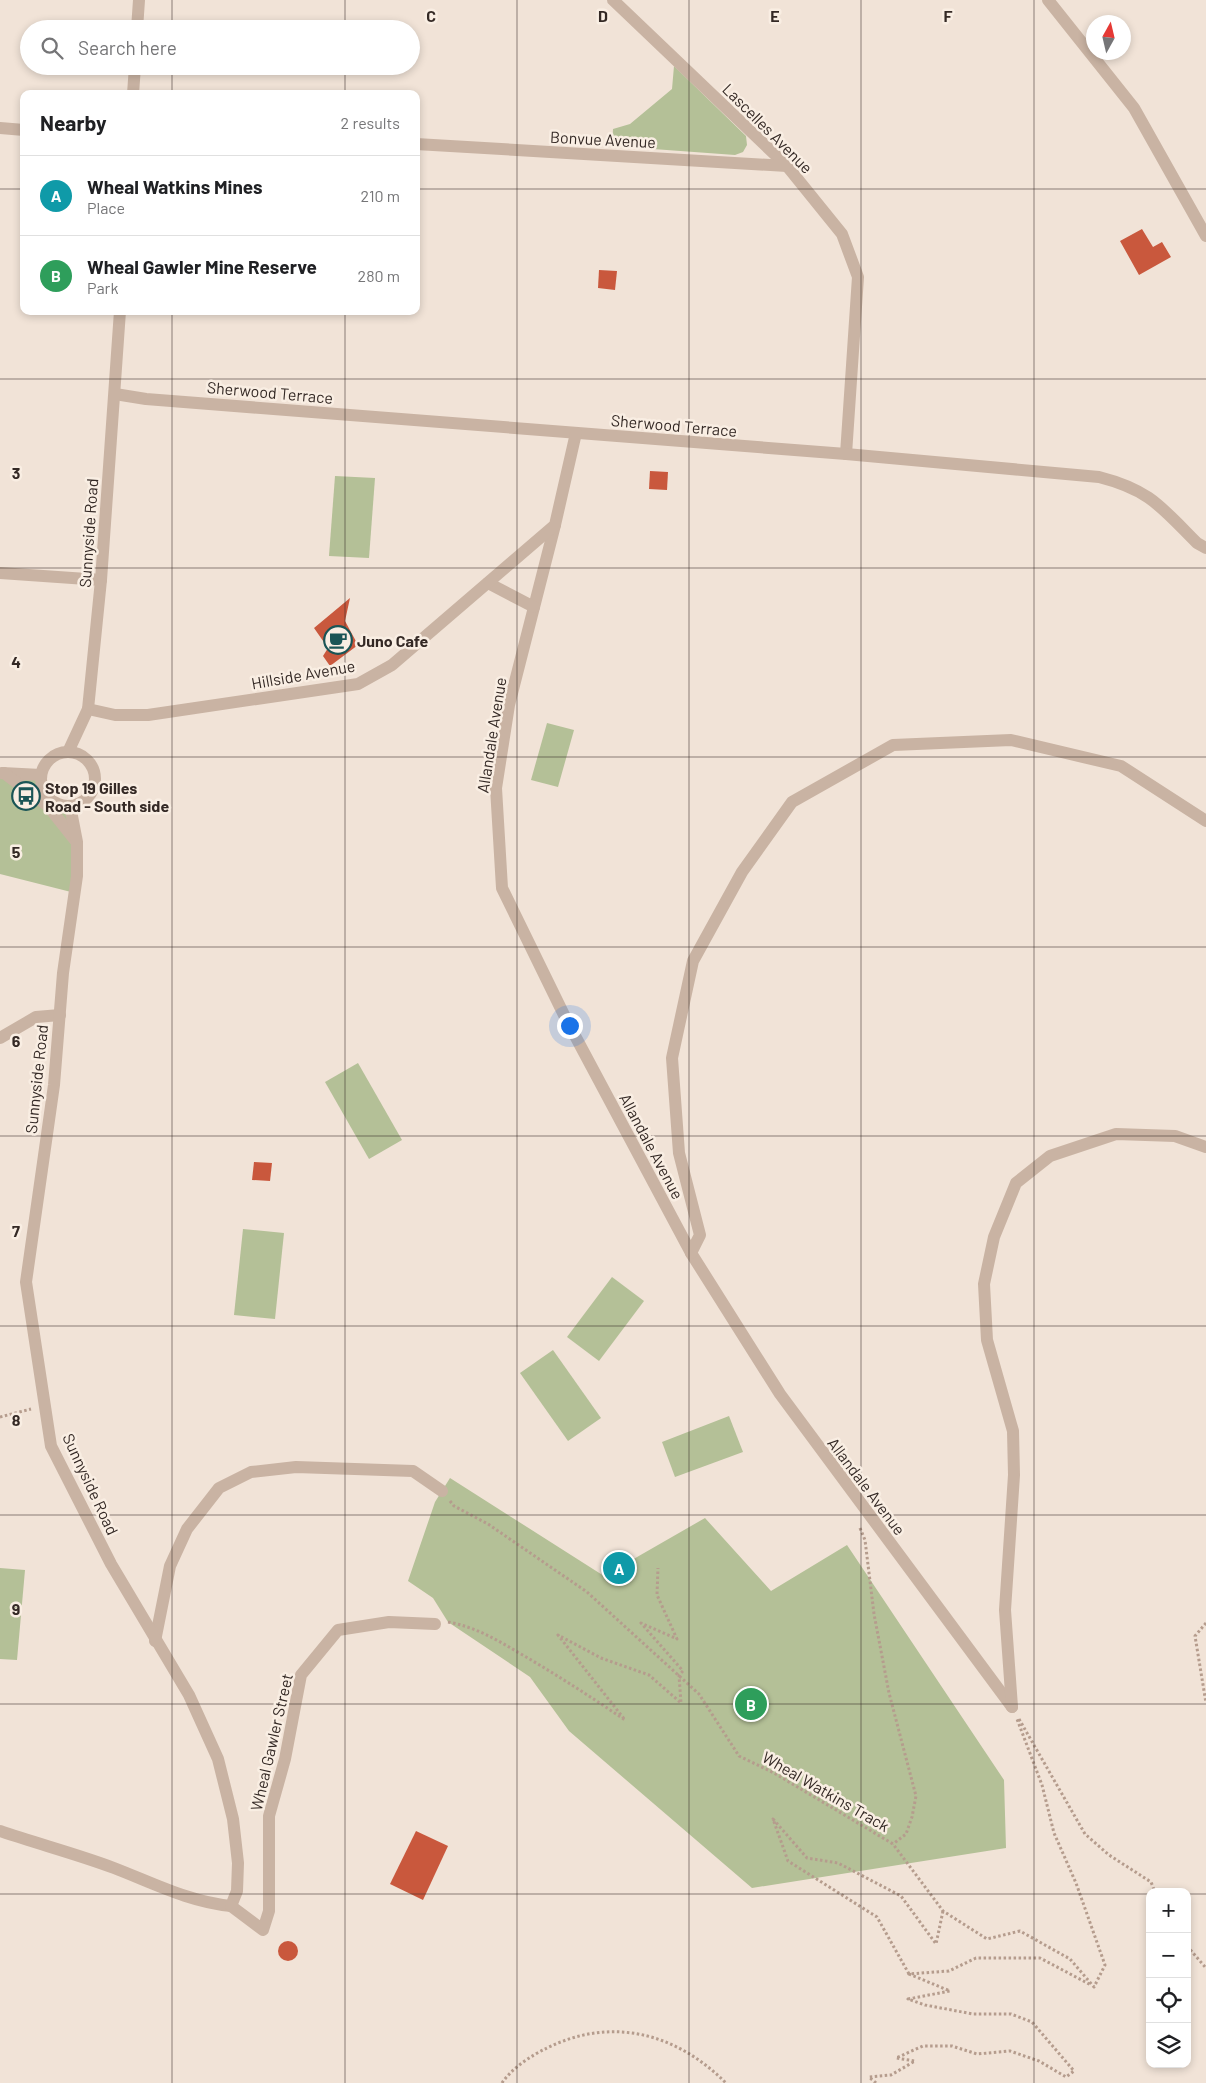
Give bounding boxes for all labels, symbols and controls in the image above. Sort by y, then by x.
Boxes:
text: C [426,6,436,25]
text: D [598,6,608,25]
text: E [770,6,780,25]
text: F [944,6,953,25]
north arrow [1086,15,1131,60]
search box [20,20,420,75]
icon: search [38,34,66,62]
text: Search here [78,36,177,59]
street label: Lascelles Avenue [719,79,817,177]
text: Nearby [40,110,106,135]
text: 2 results [341,113,400,132]
street label: Bonvue Avenue [550,127,656,151]
text: Wheal Watkins Mines [87,175,263,198]
text: A [51,186,61,205]
text: 210 m [361,186,400,205]
text: Place [87,198,125,217]
text: Wheal Gawler Mine Reserve [87,255,317,278]
text: B [51,266,61,285]
text: 280 m [358,266,400,285]
text: Park [87,278,118,297]
street label: Sherwood Terrace [206,377,334,407]
street label: Sherwood Terrace [610,410,738,440]
text: 3 [12,463,20,482]
street label: Sunnyside Road [75,478,101,588]
cafe icon: Juno Cafe [323,625,353,655]
place label: Juno Cafe [357,631,429,650]
text: 4 [11,652,21,671]
street label: Hillside Avenue [250,656,356,692]
street label: Allandale Avenue [472,676,510,794]
place label: Stop 19 Gilles Road - South side [45,778,169,815]
bus stop icon: Stop 19 Gilles Road - South side [11,781,41,811]
text: 5 [12,842,21,861]
your location [557,1013,583,1039]
street label: Sunnyside Road [21,1024,51,1134]
text: 6 [12,1031,21,1050]
street label: Allandale Avenue [616,1090,688,1202]
text: 7 [12,1221,20,1240]
text: 8 [12,1410,21,1429]
street label: Sunnyside Road [59,1430,123,1538]
street label: Allandale Avenue [824,1434,910,1538]
pin: A [603,1549,635,1587]
text: 9 [12,1599,20,1618]
street label: Wheal Gawler Street [246,1672,296,1812]
pin: B [735,1685,767,1723]
street label: Wheal Watkins Track [759,1747,893,1835]
map controls [1146,1888,1191,2068]
button: + [1146,1888,1191,1933]
button: − [1146,1933,1191,1978]
button: locate [1146,1978,1191,2023]
button: layers [1146,2023,1191,2068]

